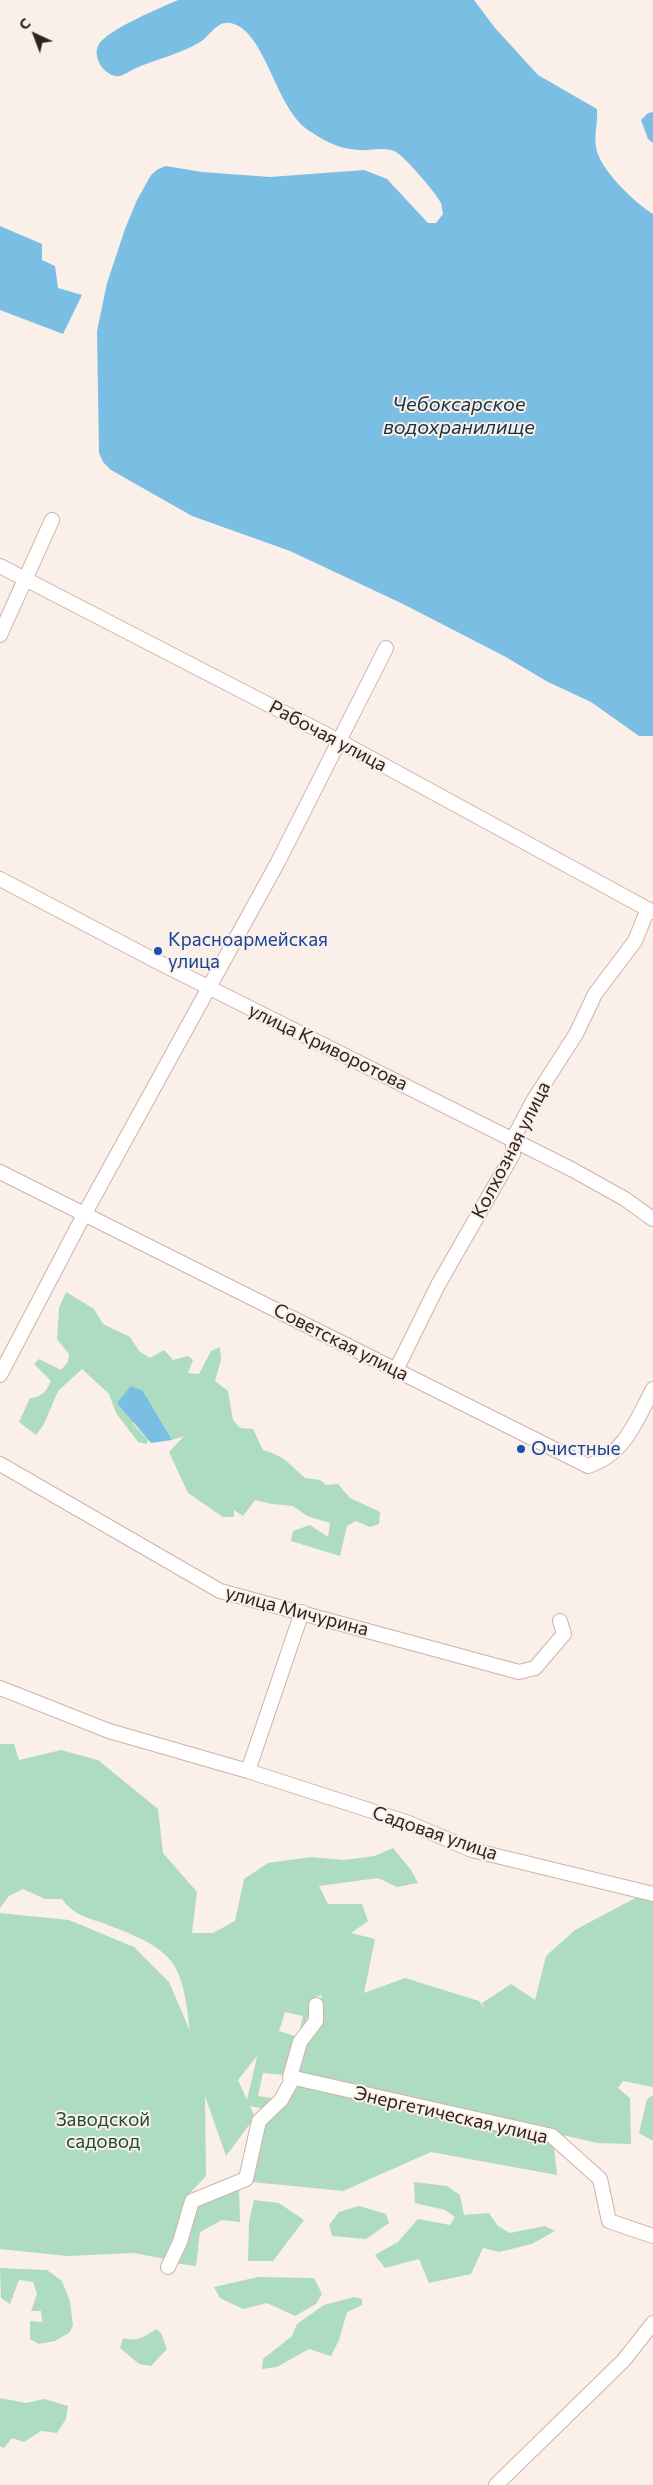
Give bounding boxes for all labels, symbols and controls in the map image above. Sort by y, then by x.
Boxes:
north arrow [10,10,60,60]
text: С [15,14,34,33]
water label: Чебоксарское водохранилище [383,392,535,439]
street label: Рабочая улица [265,695,391,777]
place label: Красноармейская улица [168,929,328,973]
marker: Красноармейская улица [152,945,164,957]
street label: улица Криворотова [245,999,411,1095]
street label: Колхозная улица [467,1078,555,1222]
street label: Советская улица [270,1298,412,1386]
place label: Очистные [531,1438,620,1460]
marker: Очистные [515,1443,527,1455]
street label: улица Мичурина [223,1581,371,1641]
street label: Садовая улица [369,1801,501,1865]
street label: Энергетическая улица [352,2082,550,2148]
park label: Заводской садовод [56,2109,150,2153]

